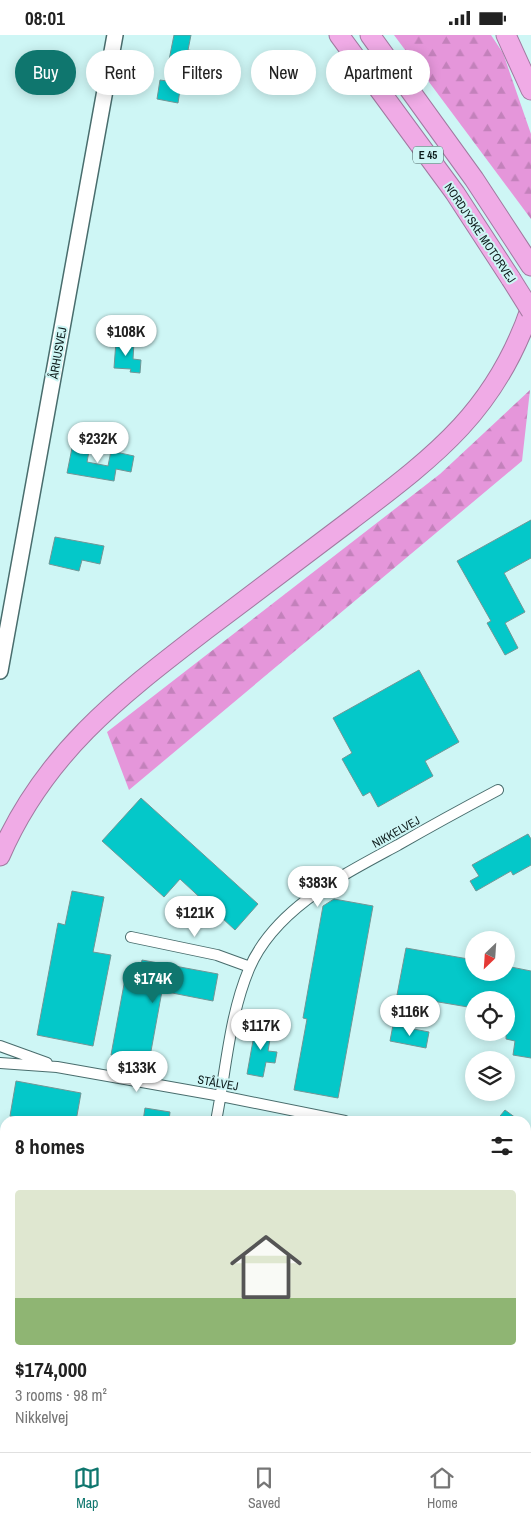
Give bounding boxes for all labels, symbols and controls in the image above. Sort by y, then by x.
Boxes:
text: 08:01 [25,5,65,31]
chip: Buy [15,50,76,95]
chip: Rent [86,50,154,95]
chip: Filters [164,50,241,95]
chip: New [251,50,316,95]
chip: Apartment [326,50,430,95]
road number: E 45 [413,147,443,163]
street label: NORDJYSKE MOTORVEJ [441,180,519,286]
pin: $108K [91,315,161,357]
text: $108K [107,320,145,342]
street label: ÅRHUSVEJ [45,326,70,381]
pin: $232K [63,421,133,464]
text: $232K [79,427,117,449]
street label: NIKKELVEJ [369,812,423,852]
pin: $383K [283,865,353,908]
text: $383K [299,871,337,893]
pin: $121K [160,895,230,938]
text: $121K [176,901,214,923]
north arrow [465,931,515,981]
map controls [465,931,515,1101]
pin: $174K [118,961,188,1004]
text: $174K [134,967,172,989]
button: locate [465,991,515,1041]
pin: $116K [375,995,445,1037]
text: $116K [391,1000,429,1022]
pin: $117K [226,1009,296,1051]
text: $117K [242,1014,280,1036]
pin: $133K [102,1051,172,1093]
button: layers [465,1051,515,1101]
text: $133K [118,1056,156,1078]
street label: STÅLVEJ [196,1072,240,1094]
text: 8 homes [15,1132,85,1161]
icon: filters [488,1132,516,1160]
icon: home [221,1222,311,1312]
text: $174,000 [15,1355,87,1384]
text: 3 rooms · 98 m² [15,1384,107,1406]
text: Nikkelvej [15,1406,68,1428]
tab: Map [73,1464,101,1512]
tab: Saved [248,1464,280,1512]
tab: Home [427,1464,458,1512]

